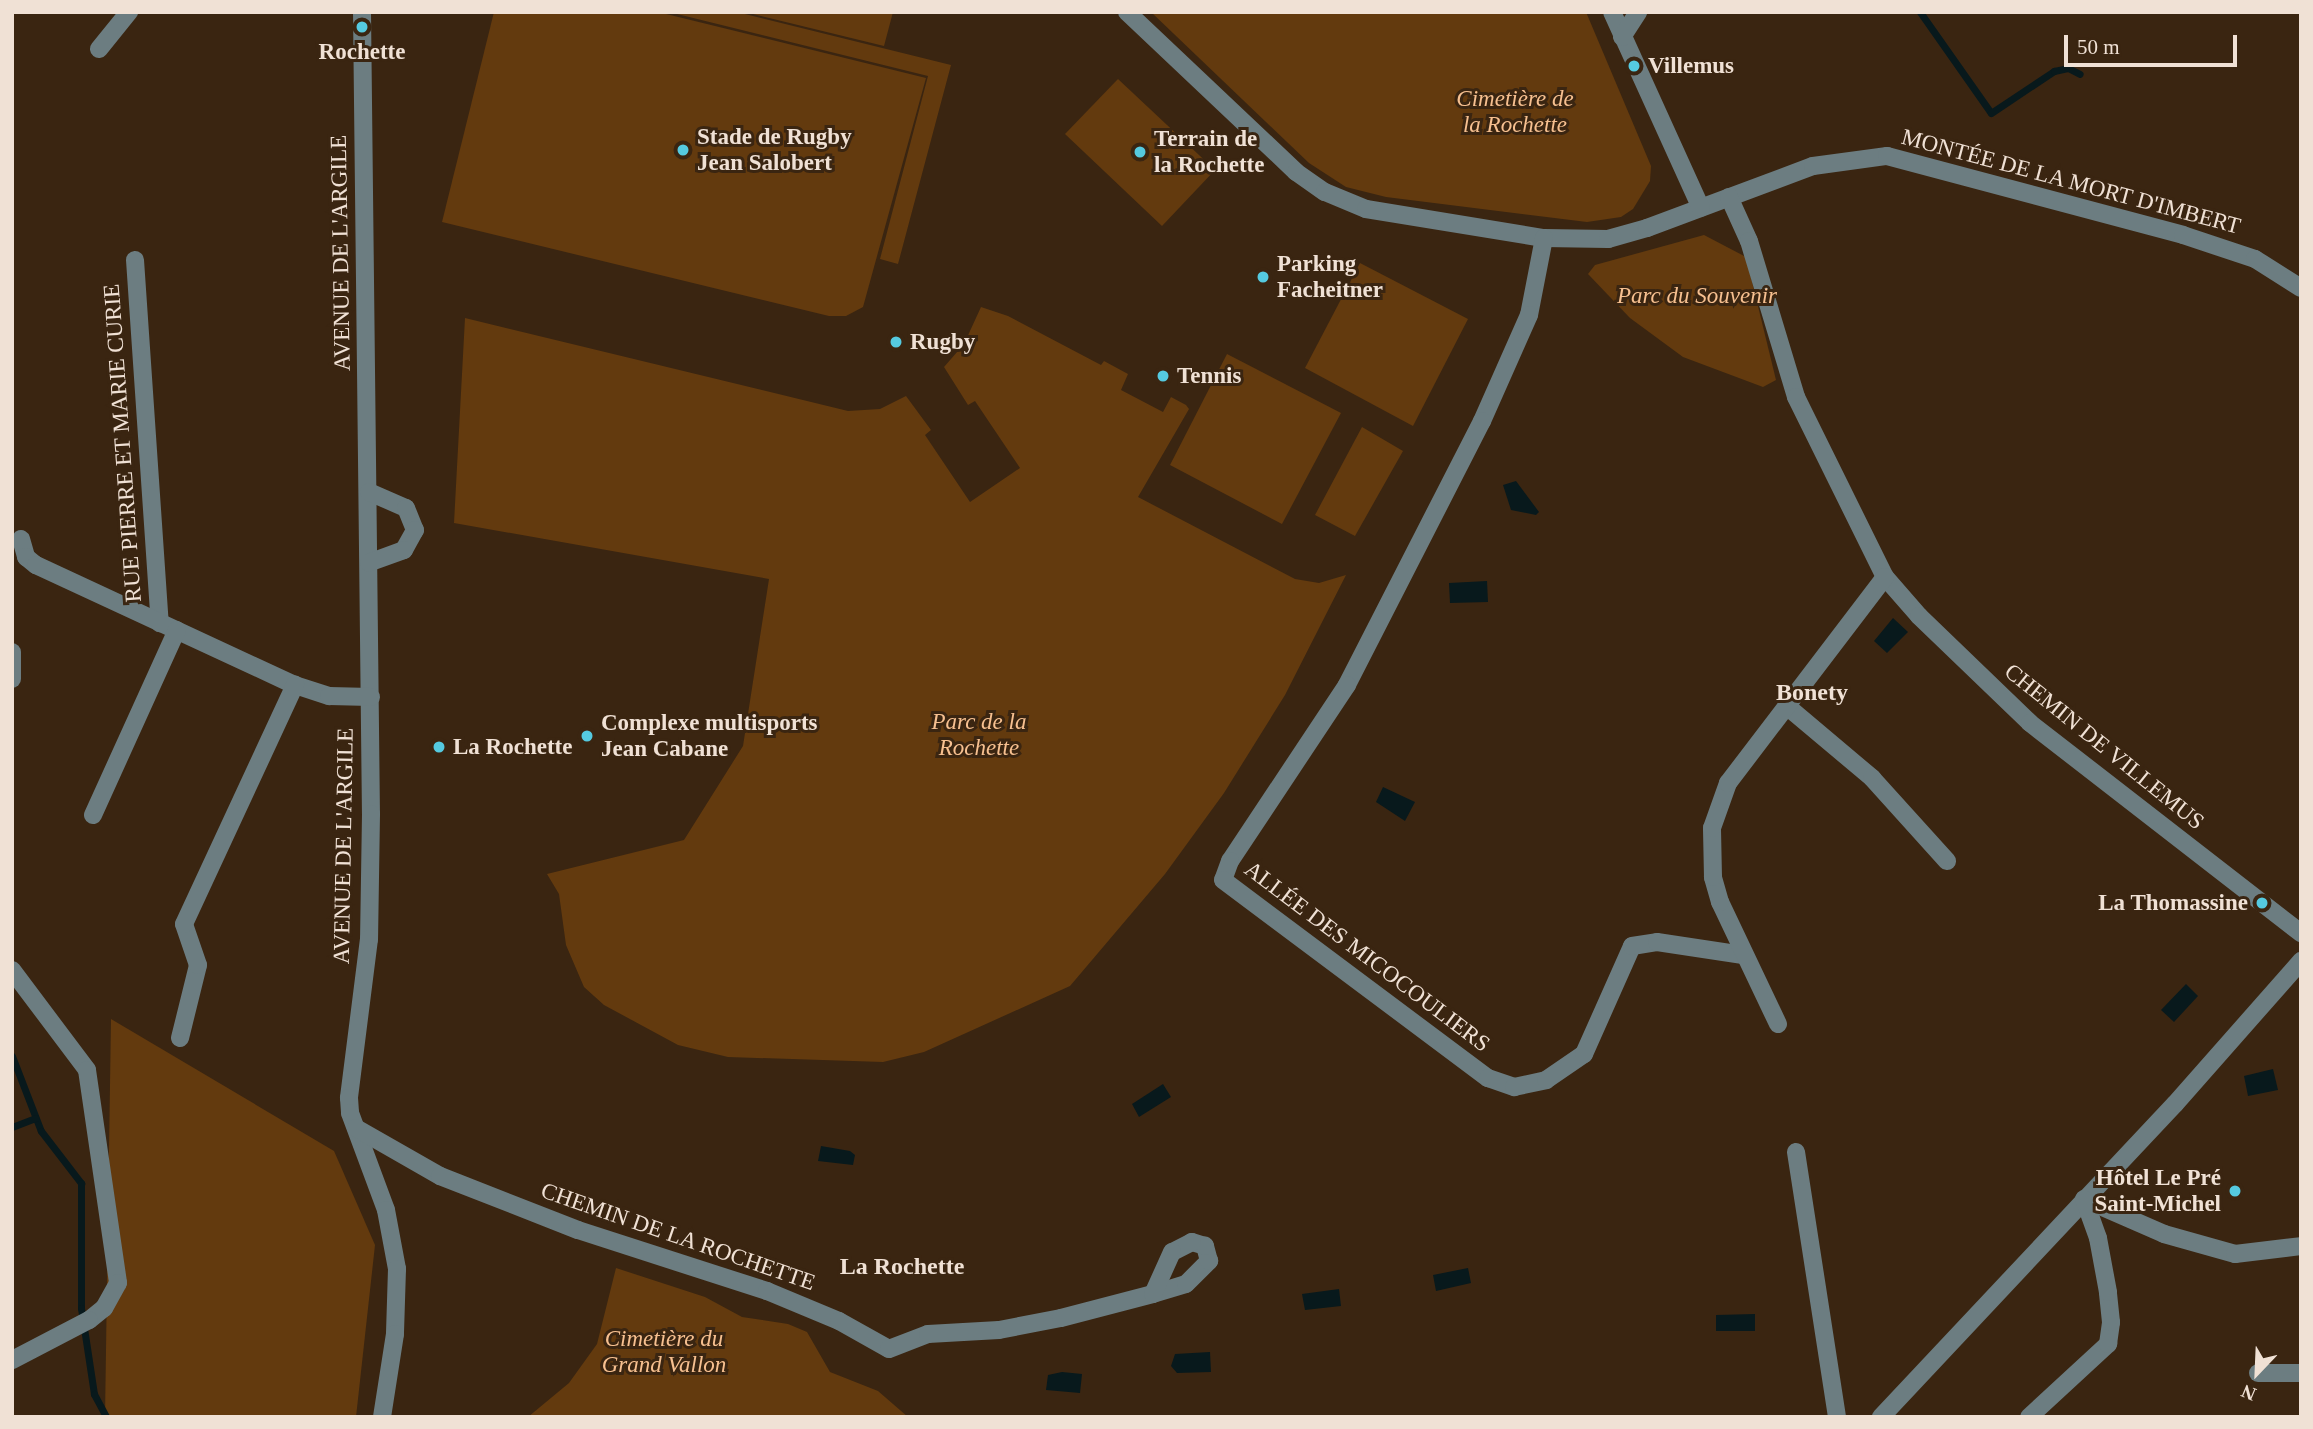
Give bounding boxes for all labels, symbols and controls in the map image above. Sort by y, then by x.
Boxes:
marker: Rochette [354,19,370,35]
scale bar [2068,21,2241,65]
text: 50 m [2077,35,2120,59]
place label: Rochette [319,38,405,66]
place label: Villemus [1648,52,1734,80]
marker: Villemus [1626,58,1642,74]
park label: Cimetière de la Rochette [1456,85,1574,139]
place label: Stade de Rugby Jean Salobert [697,123,852,177]
street label: MONTÉE DE LA MORT D'IMBERT [1898,123,2244,241]
place label: Terrain de la Rochette [1154,125,1264,179]
street label: AVENUE DE L'ARGILE [325,135,357,371]
marker: Stade de Rugby Jean Salobert [675,142,691,158]
marker: Terrain de la Rochette [1132,144,1148,160]
place label: Parking Facheitner [1277,250,1383,304]
marker: Parking Facheitner [1255,269,1271,285]
park label: Parc du Souvenir [1617,282,1777,310]
street label: RUE PIERRE ET MARIE CURIE [98,283,148,603]
place label: Rugby [910,328,975,356]
marker: Rugby [888,334,904,350]
place label: Tennis [1177,362,1241,390]
marker: Tennis [1155,368,1171,384]
street label: CHEMIN DE VILLEMUS [1999,658,2209,836]
district label: Bonety [1776,679,1848,707]
park label: Parc de la Rochette [932,708,1026,762]
place label: Complexe multisports Jean Cabane [601,709,818,763]
street label: AVENUE DE L'ARGILE [328,728,360,964]
marker: Complexe multisports Jean Cabane [579,728,595,744]
place label: La Rochette [453,733,572,761]
marker: La Rochette [431,739,447,755]
street label: ALLÉE DES MICOCOULIERS [1239,856,1495,1058]
place label: La Thomassine [2098,889,2248,917]
marker: La Thomassine [2254,895,2270,911]
place label: Hôtel Le Pré Saint-Michel [2095,1164,2221,1218]
street label: CHEMIN DE LA ROCHETTE [537,1177,819,1297]
marker: Hôtel Le Pré Saint-Michel [2227,1183,2243,1199]
district label: La Rochette [840,1253,964,1281]
park label: Cimetière du Grand Vallon [602,1325,726,1379]
north arrow [2222,1338,2292,1408]
text: N [2238,1380,2259,1405]

